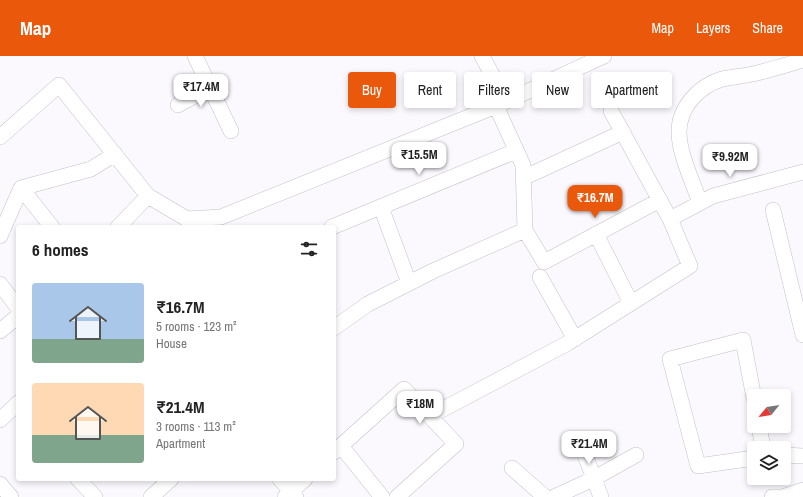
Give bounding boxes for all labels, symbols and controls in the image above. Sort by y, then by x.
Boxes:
text: Map [20,15,51,41]
text: Map [652,19,674,37]
text: Layers [696,19,730,37]
text: Share [752,19,783,37]
chip: Buy [348,72,396,108]
chip: Rent [404,72,456,108]
chip: Filters [464,72,524,108]
chip: New [532,72,583,108]
chip: Apartment [591,72,672,108]
pin: ₹17.4M [168,74,234,108]
text: ₹17.4M [182,78,220,95]
pin: ₹15.5M [386,142,452,176]
pin: ₹9.92M [697,144,763,178]
text: ₹15.5M [400,146,438,163]
text: ₹9.92M [711,148,749,165]
pin: ₹16.7M [562,185,628,219]
text: ₹16.7M [576,189,614,206]
text: 6 homes [32,238,89,261]
icon: filters [298,238,320,260]
text: ₹16.7M [156,295,205,318]
icon: home [64,299,112,347]
text: 5 rooms · 123 m² [156,318,237,335]
text: House [156,335,187,352]
north arrow [747,389,791,433]
map controls [747,389,791,485]
pin: ₹18M [396,391,444,425]
text: ₹21.4M [156,395,205,418]
text: ₹18M [406,395,434,412]
icon: home [64,399,112,447]
text: 3 rooms · 113 m² [156,418,236,435]
pin: ₹21.4M [556,431,622,465]
text: Apartment [156,435,205,452]
text: ₹21.4M [570,435,608,452]
button: layers [747,441,791,485]

